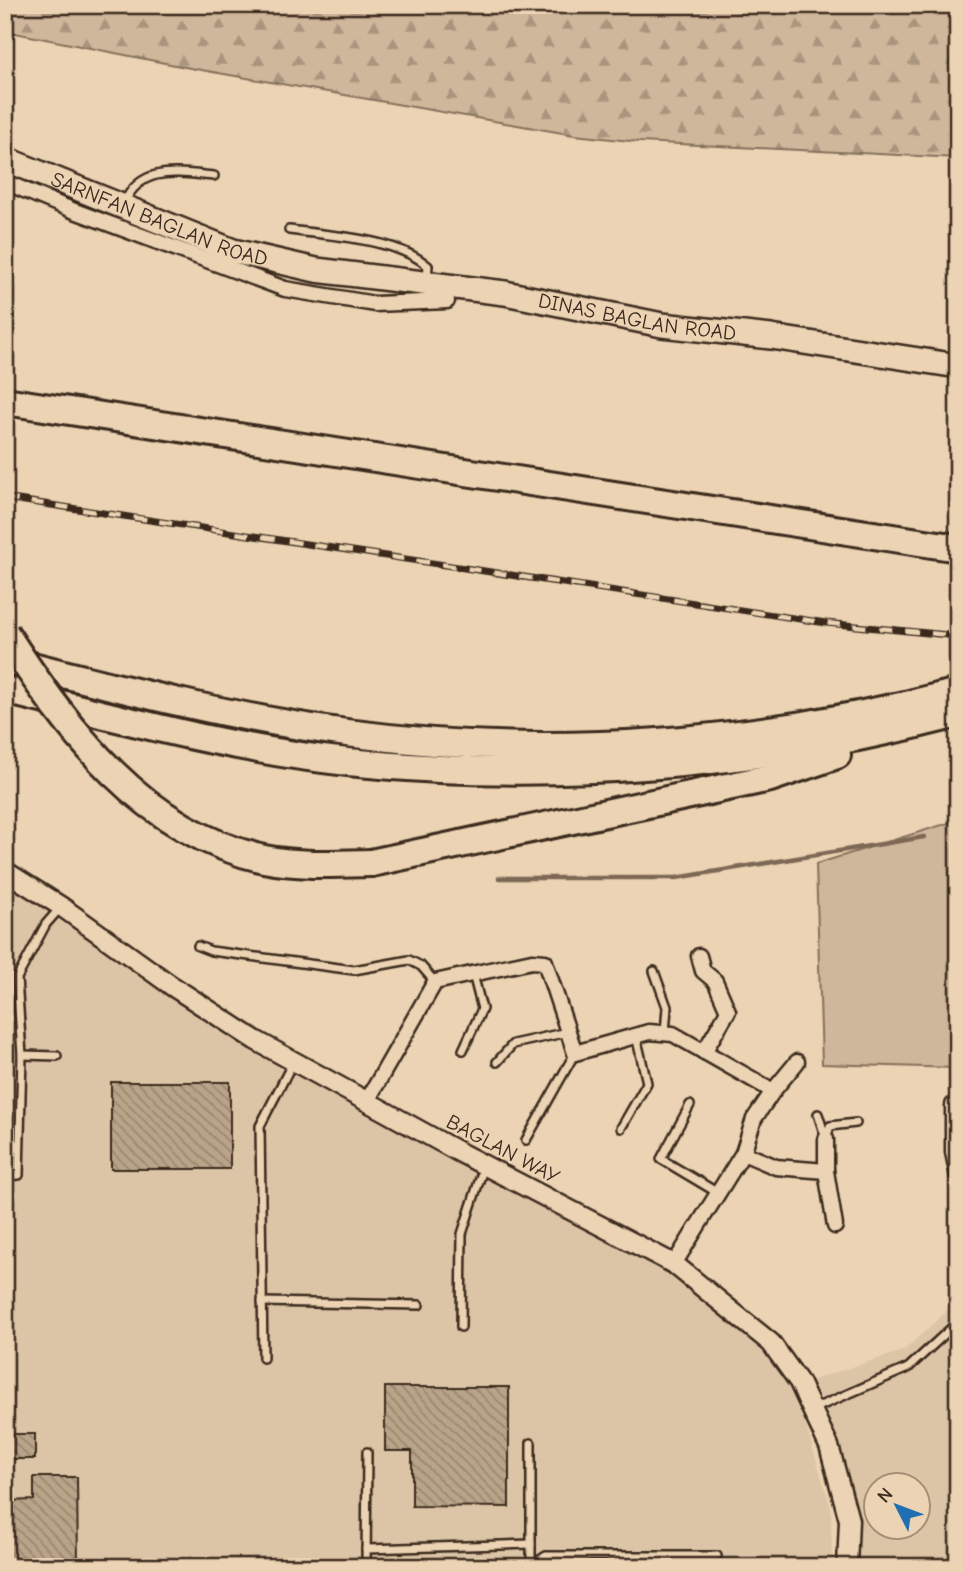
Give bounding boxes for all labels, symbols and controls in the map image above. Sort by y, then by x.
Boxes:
street label: SARNFAN BAGLAN ROAD [48,167,270,271]
street label: DINAS BAGLAN ROAD [536,288,738,345]
street label: BAGLAN WAY [443,1109,564,1189]
north arrow [862,1470,932,1540]
text: N [873,1483,897,1507]

